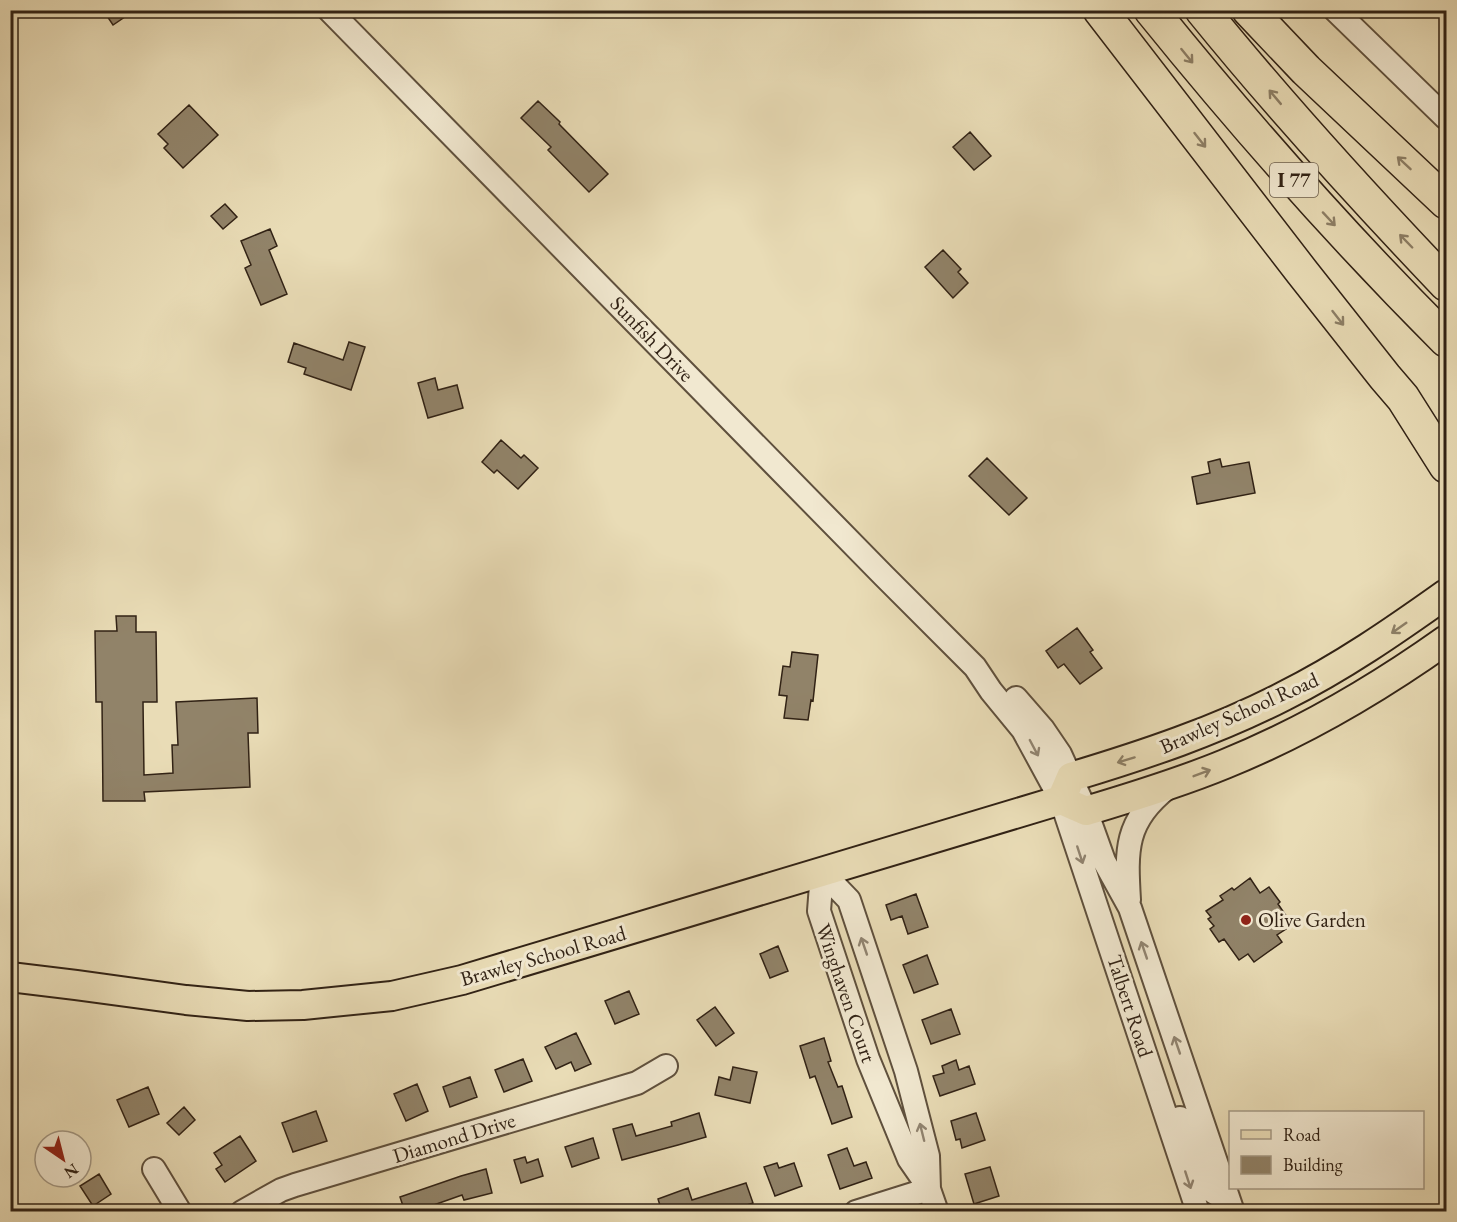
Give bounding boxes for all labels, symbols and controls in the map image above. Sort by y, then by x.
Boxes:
one-way arrow [1181,48,1194,64]
one-way arrow [1268,89,1281,105]
one-way arrow [1194,132,1207,148]
one-way arrow [1396,155,1411,170]
road number: I 77 [1270,163,1318,197]
one-way arrow [1322,211,1337,226]
one-way arrow [1399,234,1413,249]
street label: Sunfish Drive [605,290,700,387]
one-way arrow [1332,309,1345,325]
one-way arrow [1391,622,1407,634]
street label: Brawley School Road [1155,665,1323,760]
one-way arrow [1028,739,1040,756]
one-way arrow [1117,756,1136,767]
one-way arrow [1192,767,1211,778]
one-way arrow [1075,845,1086,864]
place label: Olive Garden [1258,906,1366,933]
marker: Olive Garden [1239,913,1253,927]
street label: Brawley School Road [457,919,629,992]
street label: Winghaven Court [810,920,883,1066]
one-way arrow [858,937,869,955]
one-way arrow [1138,941,1149,960]
street label: Talbert Road [1101,951,1160,1061]
one-way arrow [1170,1036,1181,1055]
street label: Diamond Drive [389,1106,518,1169]
legend [1229,1111,1424,1189]
one-way arrow [915,1123,927,1142]
text: Road [1283,1123,1322,1146]
north arrow [33,1129,93,1189]
text: Building [1283,1153,1343,1176]
text: N [60,1159,83,1183]
one-way arrow [1183,1170,1194,1189]

